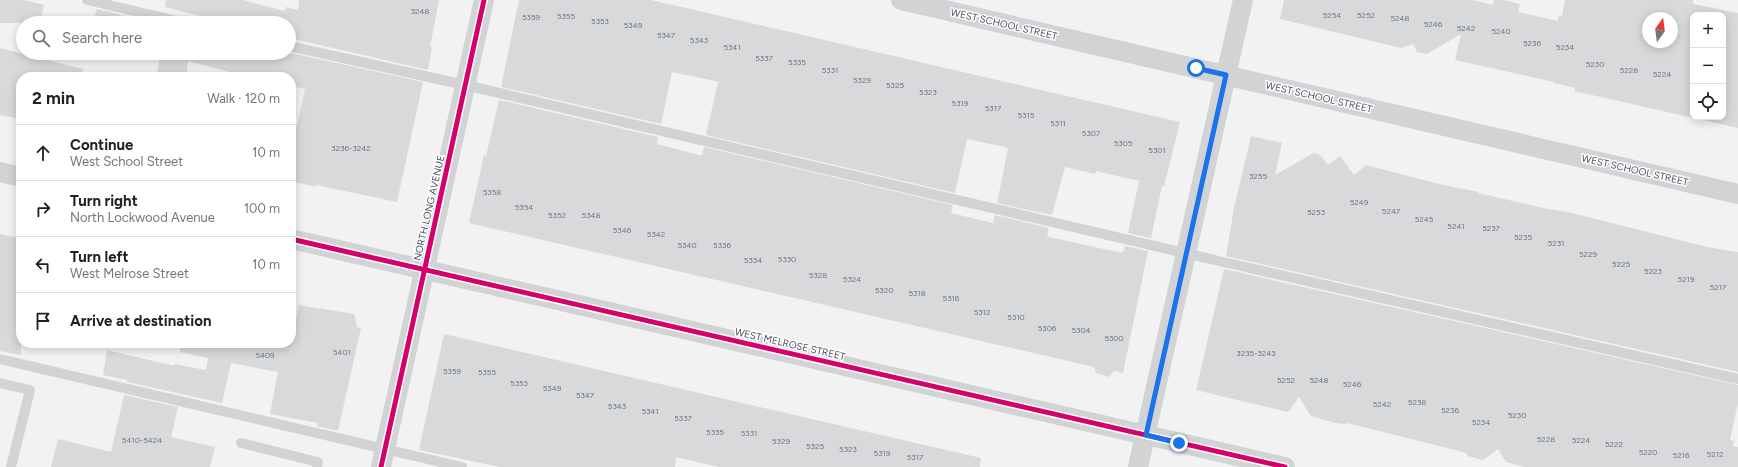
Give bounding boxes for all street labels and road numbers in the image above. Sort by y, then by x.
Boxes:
street label: WEST SCHOOL STREET [949,5,1059,43]
street label: WEST SCHOOL STREET [1264,78,1374,116]
street label: WEST SCHOOL STREET [1580,151,1690,189]
street label: NORTH LONG AVENUE [411,154,447,262]
street label: WEST MELROSE STREET [733,325,847,363]

